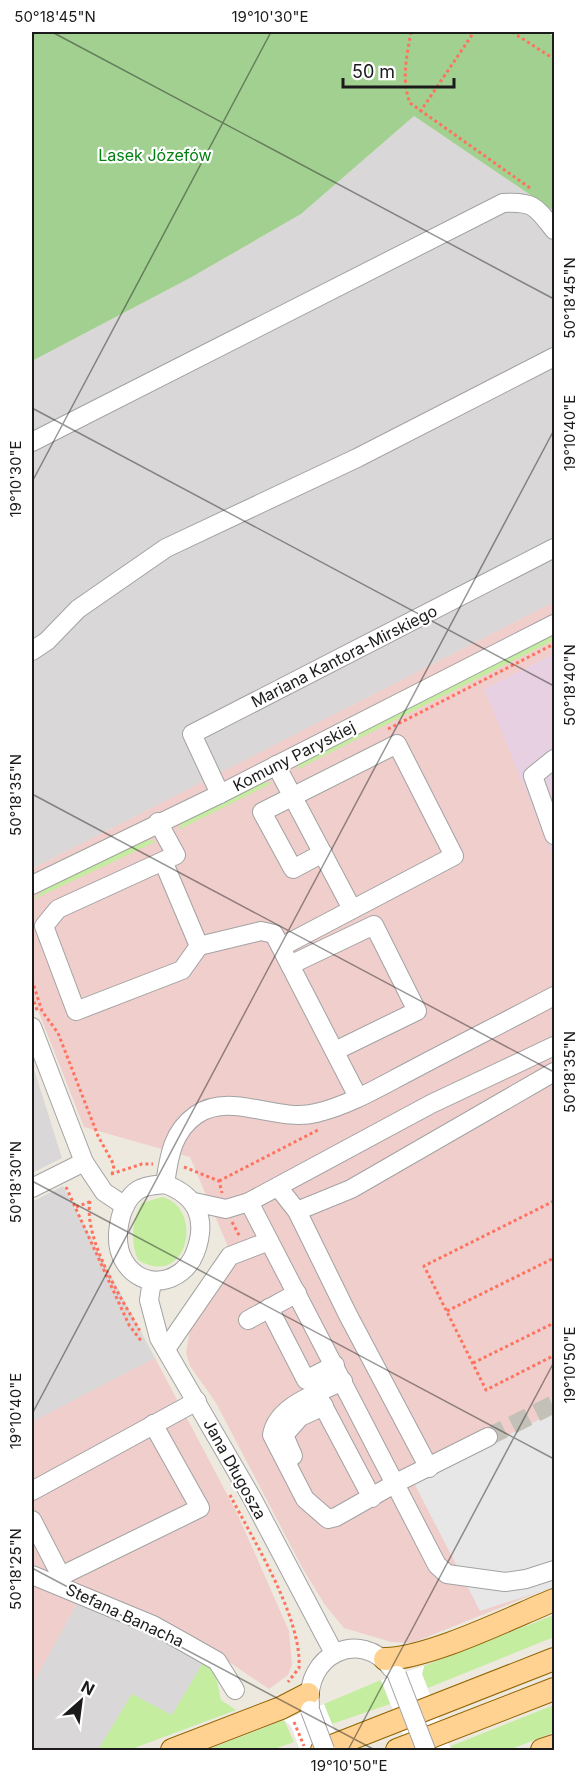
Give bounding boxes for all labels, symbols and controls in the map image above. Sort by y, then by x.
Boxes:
text: 50°18'45"N [14,7,96,26]
text: 19°10'30"E [231,7,309,26]
scale bar [343,51,454,89]
text: 50 m [352,61,395,82]
park label: Lasek Józefów [98,145,212,165]
text: 50°18'45"N [560,257,579,339]
text: 19°10'40"E [560,395,579,471]
text: 19°10'30"E [6,440,25,518]
street label: Mariana Kantora-Mirskiego [248,600,440,712]
text: 50°18'40"N [560,644,579,726]
street label: Komuny Paryskiej [229,717,359,795]
text: 50°18'35"N [6,754,25,836]
text: 50°18'35"N [560,1031,579,1113]
text: 50°18'30"N [6,1141,25,1223]
text: 19°10'50"E [560,1327,579,1403]
text: 19°10'40"E [6,1373,25,1449]
street label: Jana Długosza [199,1415,271,1523]
text: 50°18'25"N [6,1528,25,1610]
street label: Stefana Banacha [63,1579,187,1651]
north arrow [51,1671,111,1731]
text: N [78,1676,98,1699]
text: 19°10'50"E [311,1756,387,1775]

